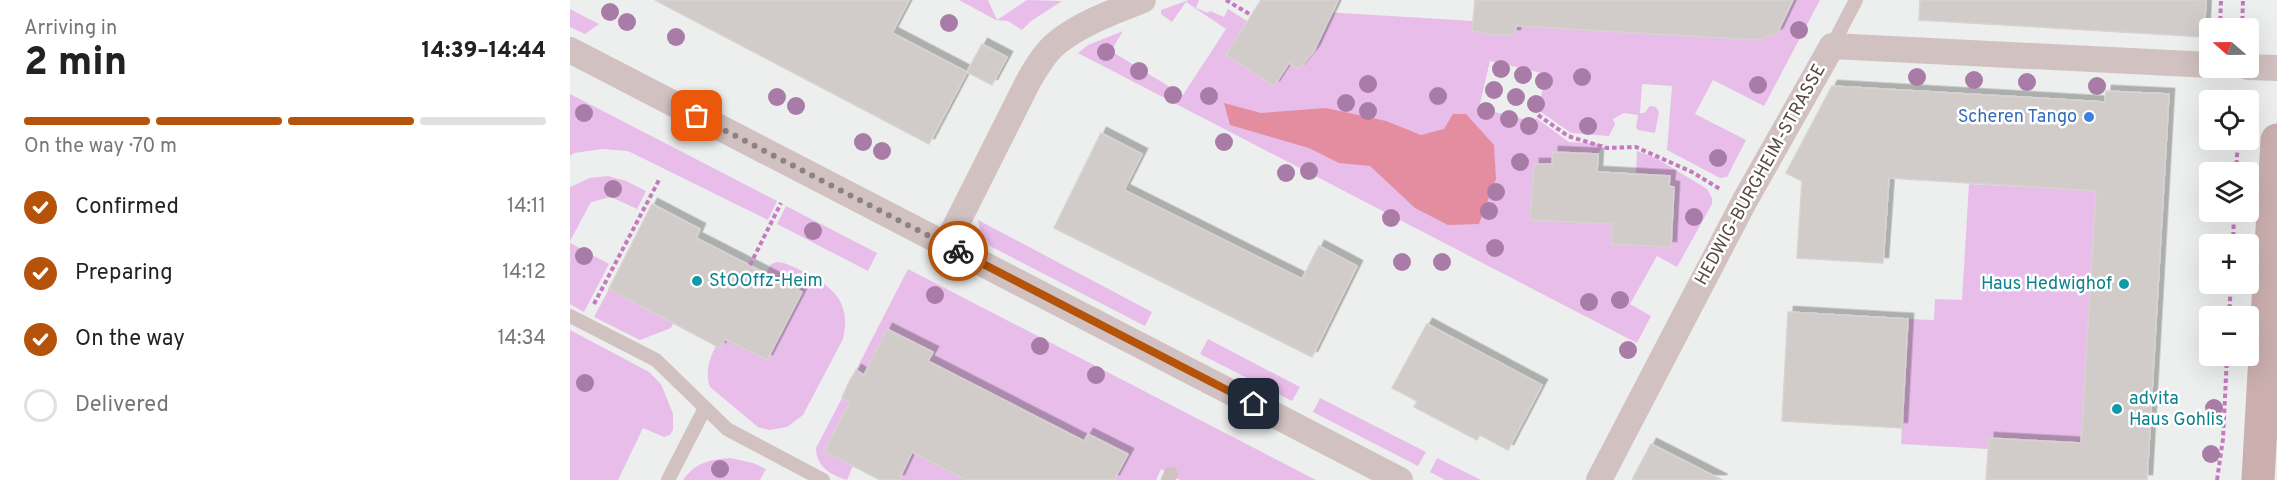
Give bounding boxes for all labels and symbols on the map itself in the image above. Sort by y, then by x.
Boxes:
north arrow [2199,18,2259,78]
street label: HEDWIG-BURGHEIM-STRASSE [1690,60,1832,290]
pin [671,90,722,141]
place label: Scheren Tango [1958,106,2077,129]
marker: Scheren Tango [2082,110,2096,124]
courier [928,221,988,281]
place label: StOOffz-Heim [709,270,823,293]
place label: Haus Hedwighof [1981,273,2112,296]
marker: StOOffz-Heim [690,274,704,288]
marker: Haus Hedwighof [2117,277,2131,291]
pin [1228,378,1279,429]
place label: advita Haus Gohlis [2129,388,2224,432]
marker: advita Haus Gohlis [2110,402,2124,416]

